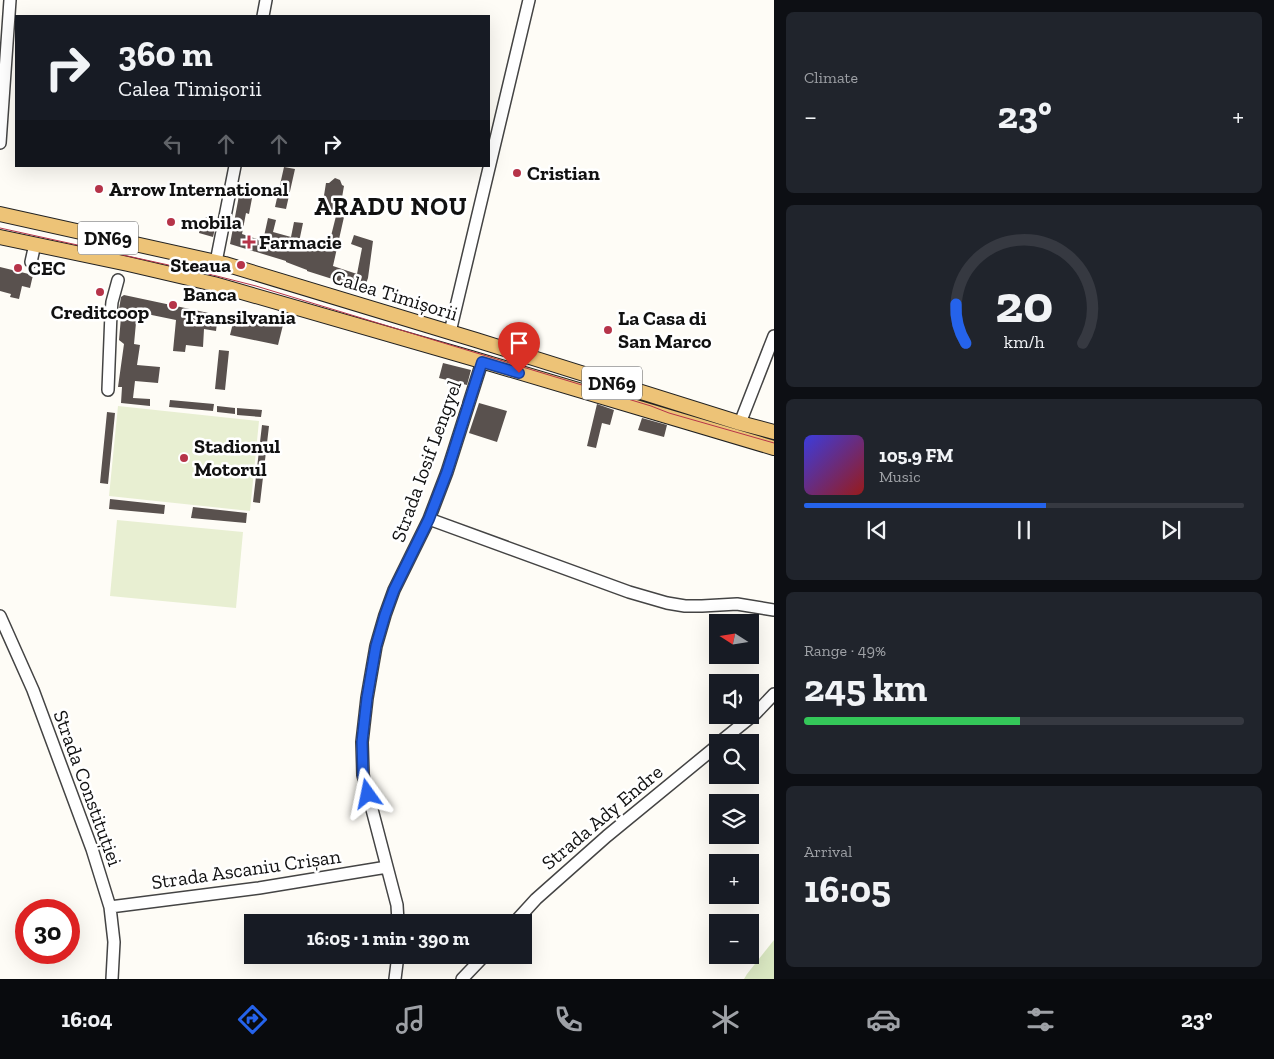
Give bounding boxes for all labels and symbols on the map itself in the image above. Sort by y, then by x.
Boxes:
place label: Cristian [527,161,600,185]
marker: Cristian [511,167,523,179]
place label: Arrow International [109,177,289,201]
marker: Arrow International [93,183,105,195]
district label: ARADU NOU [314,191,468,221]
place label: mobila [181,210,242,234]
marker: mobila [165,216,177,228]
road number: DN69 [78,222,138,254]
place label: Farmacie [259,230,342,254]
marker: Farmacie [243,236,255,248]
place label: Steaua [170,253,231,277]
place label: CEC [28,256,66,280]
marker: Steaua [235,259,247,271]
marker: CEC [12,262,24,274]
street label: Calea Timișorii [329,264,461,326]
place label: Banca Transilvania [183,282,296,329]
marker: Creditcoop [94,286,106,298]
marker: Banca Transilvania [167,299,179,311]
place label: Creditcoop [51,300,149,324]
place label: La Casa di San Marco [618,306,712,353]
pin [498,322,540,373]
marker: La Casa di San Marco [602,324,614,336]
road number: DN69 [582,366,642,399]
street label: Strada Iosif Lengyel [386,377,466,545]
place label: Stadionul Motorul [194,434,281,481]
marker: Stadionul Motorul [178,452,190,464]
north arrow [709,614,759,664]
street label: Strada Constituției [49,707,128,870]
street label: Strada Ady Endre [537,759,667,875]
position arrow [341,767,393,819]
street label: Strada Ascaniu Crișan [150,844,343,894]
speed limit sign: 30 [15,899,80,964]

